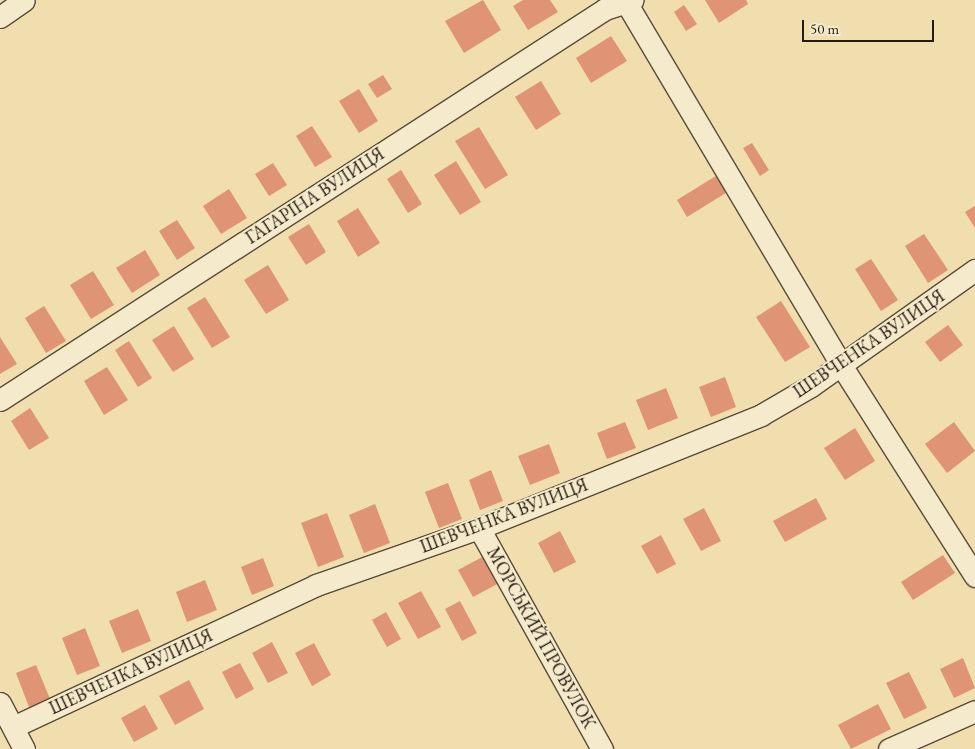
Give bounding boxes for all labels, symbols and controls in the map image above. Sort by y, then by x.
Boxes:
scale bar [805,10,938,42]
text: 50 m [810,19,839,38]
street label: ГАГАРІНА ВУЛИЦЯ [242,143,388,249]
street label: ШЕВЧЕНКА ВУЛИЦЯ [789,285,949,403]
street label: ШЕВЧЕНКА ВУЛИЦЯ [417,474,591,558]
street label: МОРСЬКИЙ ПРОВУЛОК [482,543,600,733]
street label: ШЕВЧЕНКА ВУЛИЦЯ [46,625,216,719]

